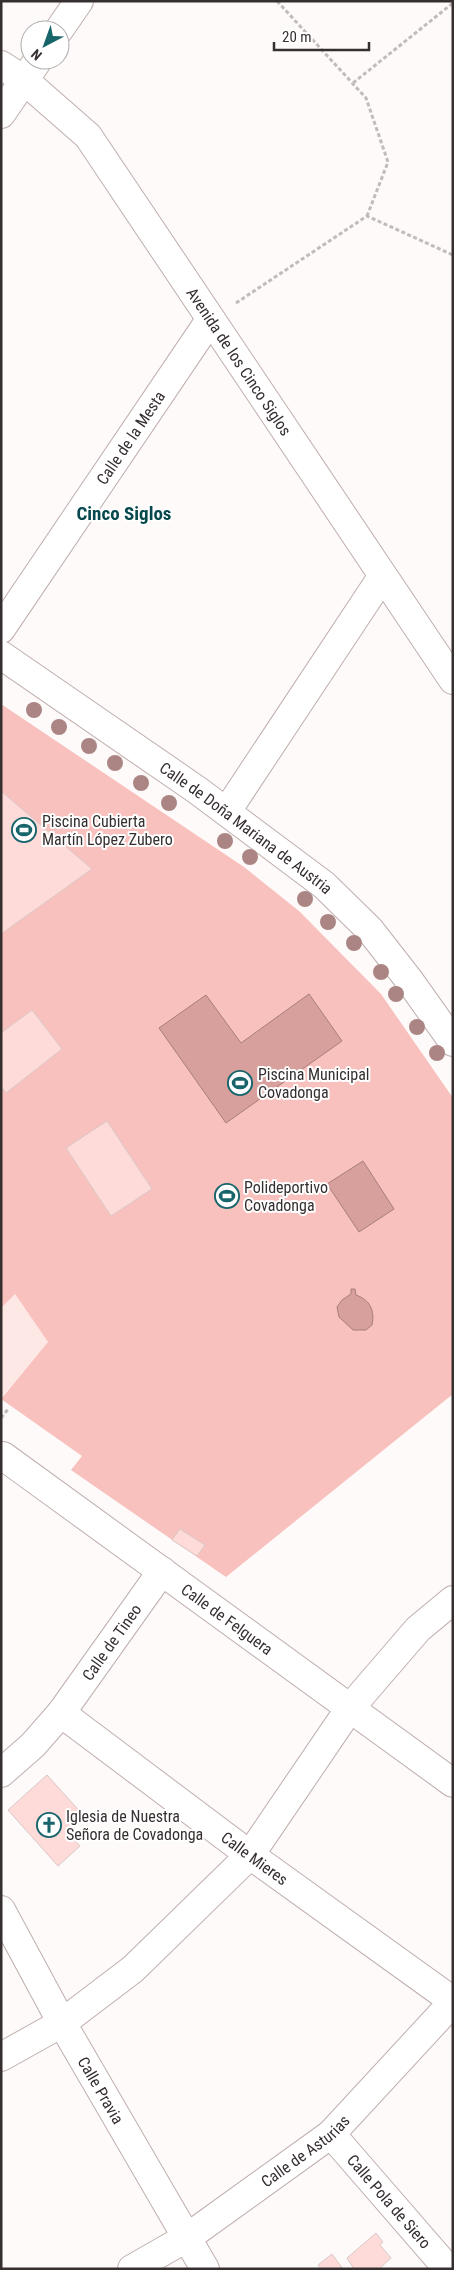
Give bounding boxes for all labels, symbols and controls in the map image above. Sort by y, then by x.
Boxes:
north arrow [20,20,70,70]
scale bar [274,20,369,52]
text: 20 m [282,28,312,46]
text: N [28,46,45,64]
street label: Avenida de los Cinco Siglos [183,284,296,439]
street label: Calle de la Mesta [92,387,169,488]
district label: Cinco Siglos [76,502,172,525]
street label: Calle de Doña Mariana de Austria [156,758,337,898]
place label: Piscina Cubierta Martín López Zubero [42,812,173,849]
sports icon: Piscina Cubierta Martín López Zubero [11,817,37,843]
place label: Piscina Municipal Covadonga [258,1065,370,1102]
sports icon: Piscina Municipal Covadonga [227,1070,253,1096]
place label: Polideportivo Covadonga [244,1178,328,1215]
sports icon: Polideportivo Covadonga [214,1183,240,1209]
street label: Calle de Felguera [178,1579,277,1658]
street label: Calle de Tineo [78,1600,145,1684]
place label: Iglesia de Nuestra Señora de Covadonga [66,1807,203,1844]
church icon: Iglesia de Nuestra Señora de Covadonga [36,1812,62,1838]
street label: Calle Mieres [218,1827,292,1889]
street label: Calle Pravia [74,2053,128,2127]
street label: Calle de Asturias [257,2111,353,2191]
street label: Calle Pola de Siero [343,2150,435,2252]

